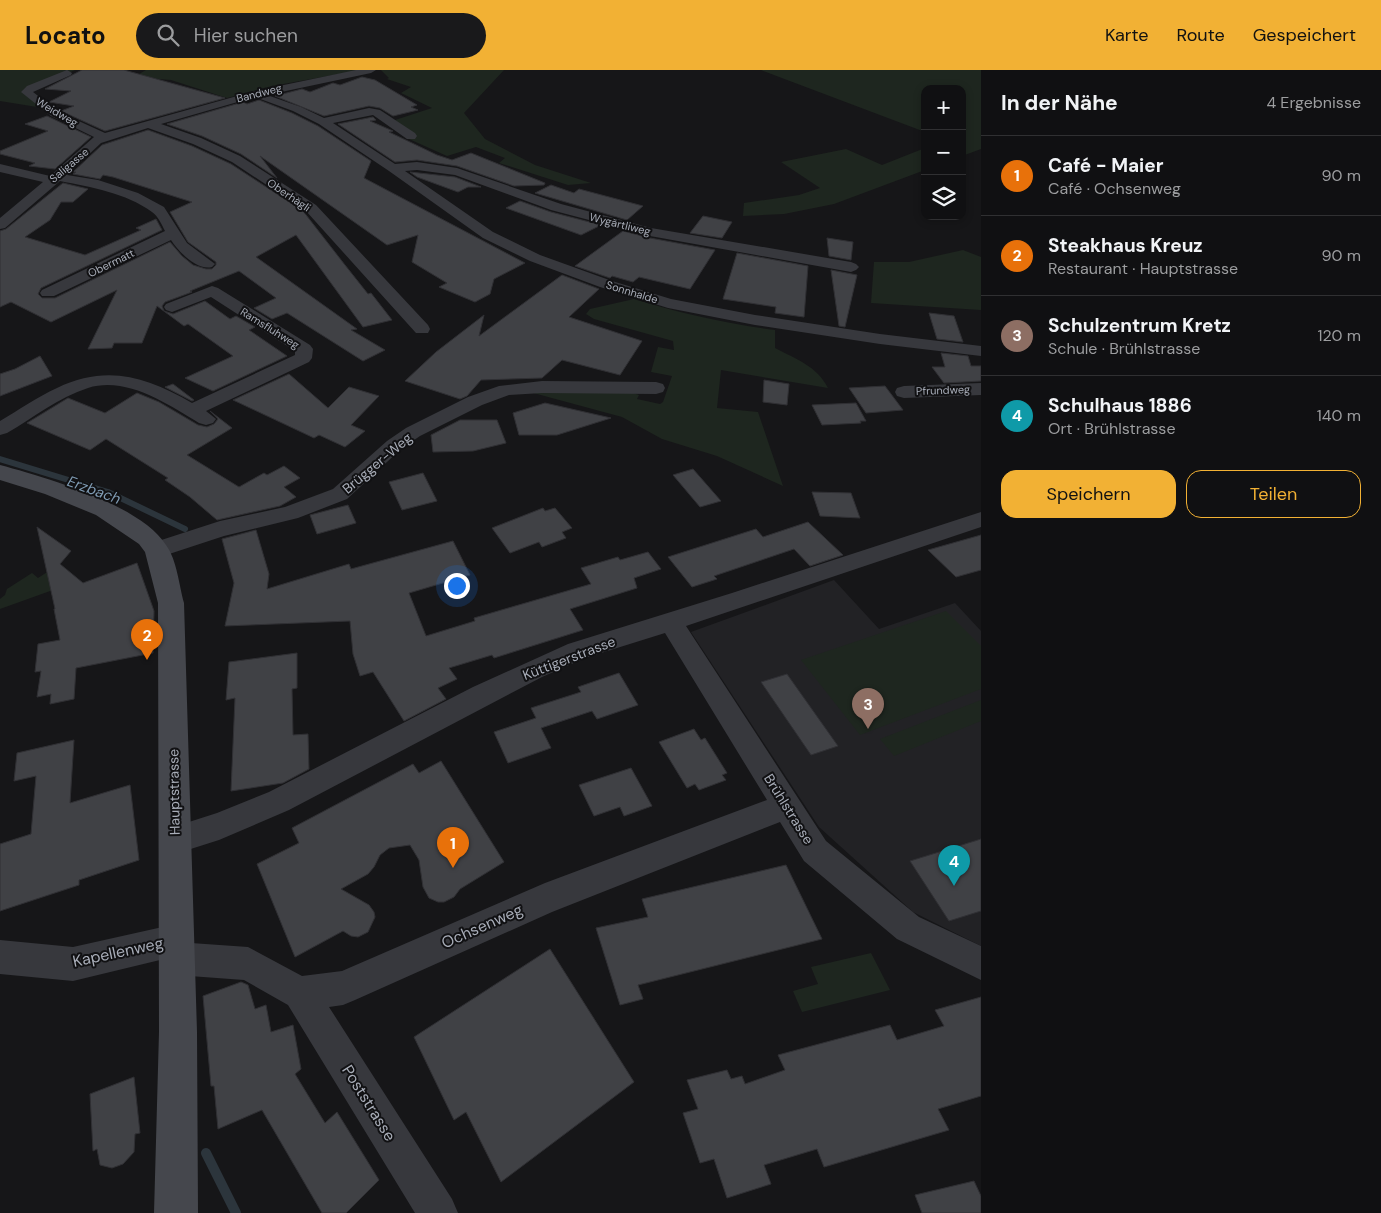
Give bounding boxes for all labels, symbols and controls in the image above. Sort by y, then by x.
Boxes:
search box [136,13,486,58]
text: Locato [25,20,106,51]
icon: search [154,21,182,49]
text: Hier suchen [194,23,298,48]
text: Karte [1105,23,1149,47]
text: Route [1177,23,1225,47]
text: Gespeichert [1253,23,1356,47]
street label: Bandweg [235,81,283,105]
map controls [921,85,966,220]
button: + [921,85,966,130]
text: In der Nähe [1001,89,1118,117]
text: 4 Ergebnisse [1266,92,1361,113]
street label: Weidweg [33,94,81,130]
button: − [921,130,966,175]
street label: Saligasse [47,145,91,185]
text: Café - Maier [1048,153,1164,178]
text: 1 [1014,165,1020,186]
text: 90 m [1321,165,1361,186]
street label: Oberhägli [265,175,313,215]
button: layers [921,175,966,220]
text: Café · Ochsenweg [1048,178,1181,199]
street label: Wygärtliweg [588,210,652,238]
text: Steakhaus Kreuz [1048,233,1203,258]
text: 2 [1012,245,1022,266]
text: 90 m [1321,245,1361,266]
street label: Obermatt [85,246,137,280]
text: Restaurant · Hauptstrasse [1048,258,1238,279]
street label: Sonnhalde [604,277,660,307]
street label: Ramsfluhweg [238,304,302,352]
text: Schulzentrum Kretz [1048,313,1231,338]
text: 3 [1012,325,1022,346]
text: 120 m [1317,325,1361,346]
text: Schule · Brühlstrasse [1048,338,1200,359]
street label: Pfrundweg [916,382,970,398]
text: Schulhaus 1886 [1048,393,1192,418]
text: 4 [1012,405,1022,426]
text: 140 m [1317,405,1361,426]
text: Ort · Brühlstrasse [1048,418,1176,439]
street label: Brügger-Weg [338,428,416,497]
button: Speichern [1001,470,1176,518]
button: Teilen [1186,470,1361,518]
water label: Erzbach [64,471,124,509]
your location [444,573,470,599]
pin: 2 [131,619,163,660]
street label: Küttigerstrasse [520,632,618,684]
pin: 3 [852,688,884,729]
street label: Hauptstrasse [164,749,184,835]
street label: Brühlstrasse [760,770,818,848]
pin: 1 [437,827,469,868]
pin: 4 [938,845,970,886]
street label: Ochsenweg [438,899,526,953]
street label: Kapellenweg [71,932,165,972]
street label: Poststrasse [337,1061,401,1145]

